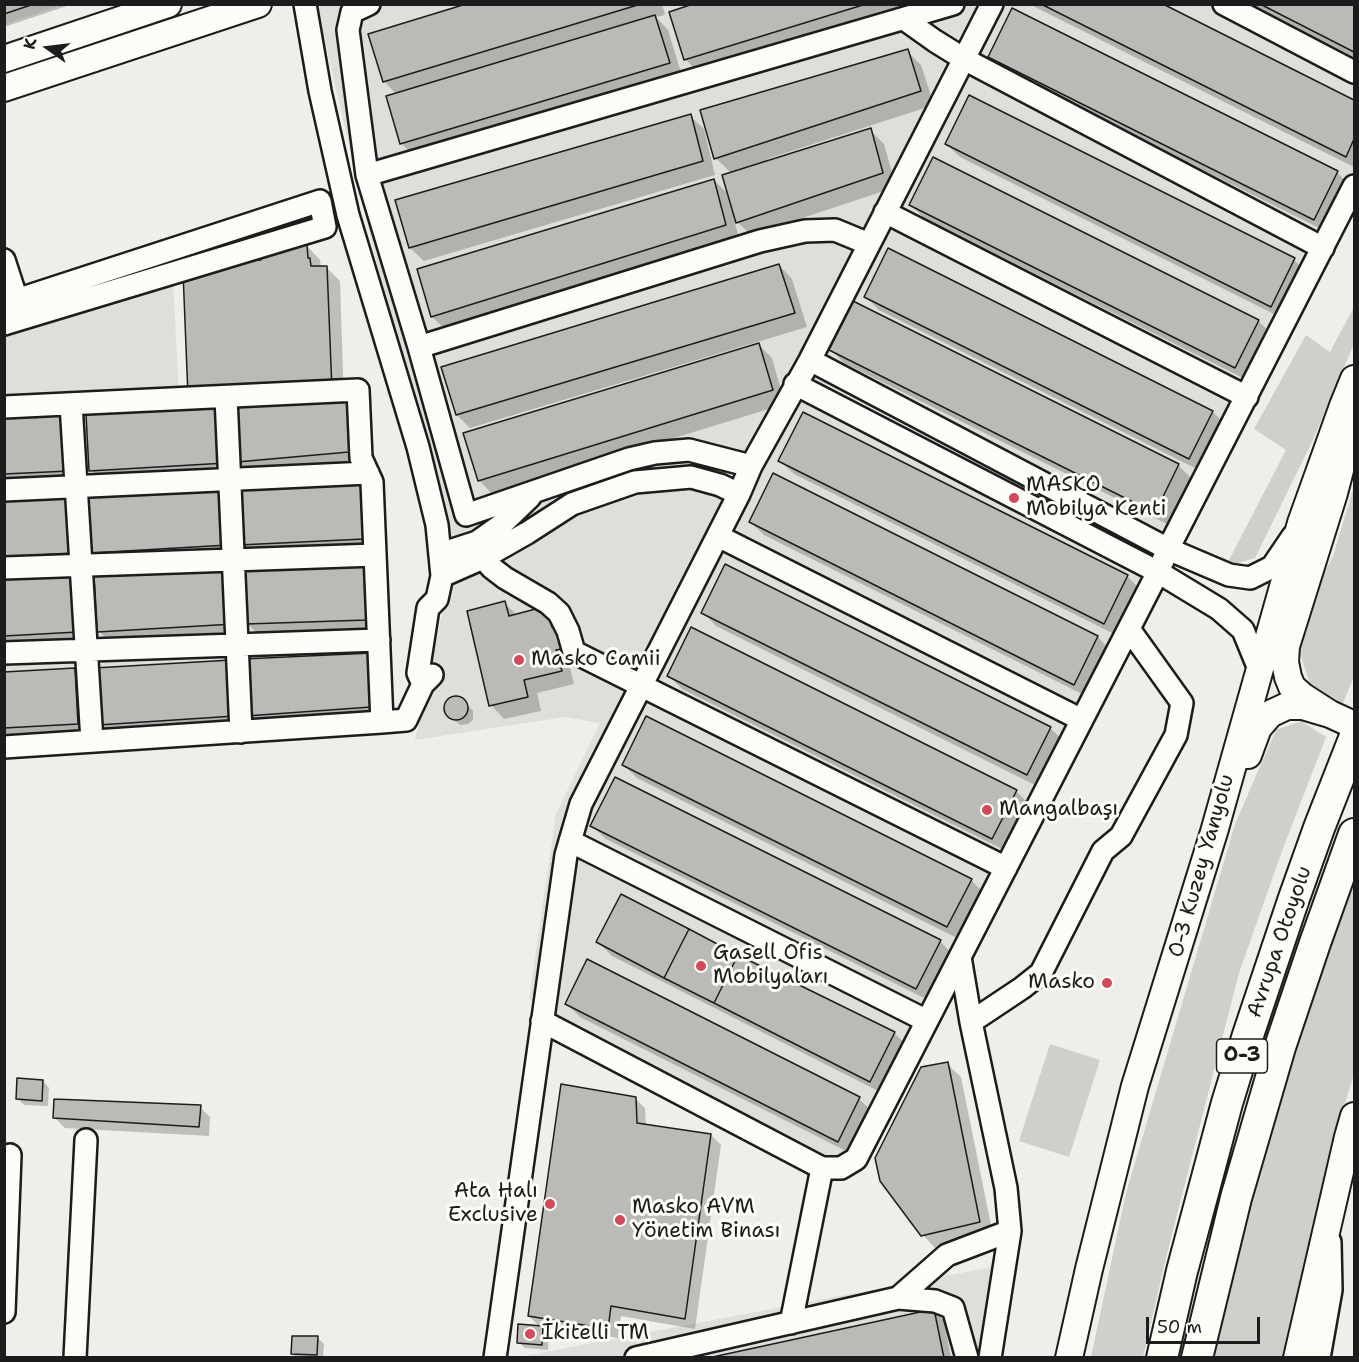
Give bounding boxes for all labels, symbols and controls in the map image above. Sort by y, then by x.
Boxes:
north arrow [18,18,78,78]
text: K [19,36,42,51]
place label: MASKO Mobilya Kenti [1026,473,1166,523]
marker: MASKO Mobilya Kenti [1007,491,1021,505]
place label: Masko Camii [531,647,661,673]
marker: Masko Camii [512,653,526,667]
street label: O-3 Kuzey Yanyolu [1164,772,1240,960]
place label: Mangalbaşı [999,797,1118,823]
marker: Mangalbaşı [980,803,994,817]
street label: Avrupa Otoyolu [1242,863,1318,1021]
place label: Gasell Ofis Mobilyaları [713,941,828,991]
marker: Gasell Ofis Mobilyaları [694,959,708,973]
place label: Masko [1028,970,1095,996]
marker: Masko [1100,976,1114,990]
road number: O-3 [1216,1039,1268,1073]
place label: Ata Halı Exclusive [448,1179,538,1229]
place label: Masko AVM Yönetim Binası [632,1195,780,1245]
marker: Ata Halı Exclusive [543,1197,557,1211]
marker: Masko AVM Yönetim Binası [613,1213,627,1227]
scale bar [1149,1305,1263,1343]
text: 50 m [1157,1315,1202,1339]
place label: İkitelli TM [542,1321,649,1347]
marker: İkitelli TM [523,1327,537,1341]

